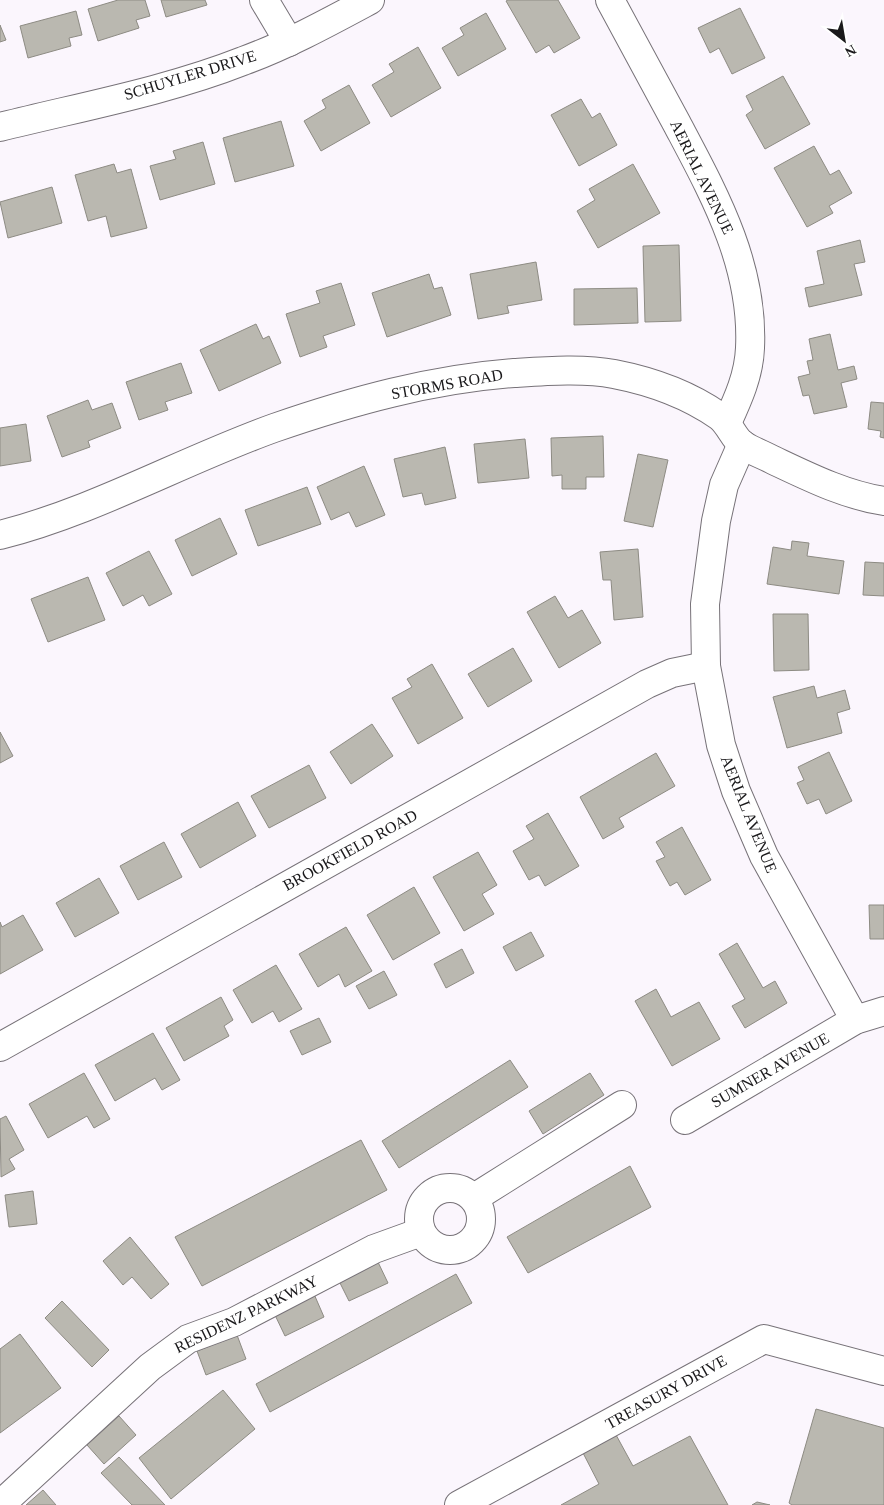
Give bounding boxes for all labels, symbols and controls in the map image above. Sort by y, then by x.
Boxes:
north arrow [819,15,869,65]
text: N [842,42,859,60]
street label: SCHUYLER DRIVE [122,47,258,103]
street label: AERIAL AVENUE [667,117,737,237]
street label: STORMS ROAD [390,366,504,402]
street label: AERIAL AVENUE [718,753,780,875]
street label: BROOKFIELD ROAD [280,806,420,894]
street label: SUMNER AVENUE [708,1029,832,1111]
street label: RESIDENZ PARKWAY [171,1272,321,1356]
street label: TREASURY DRIVE [602,1352,730,1432]

